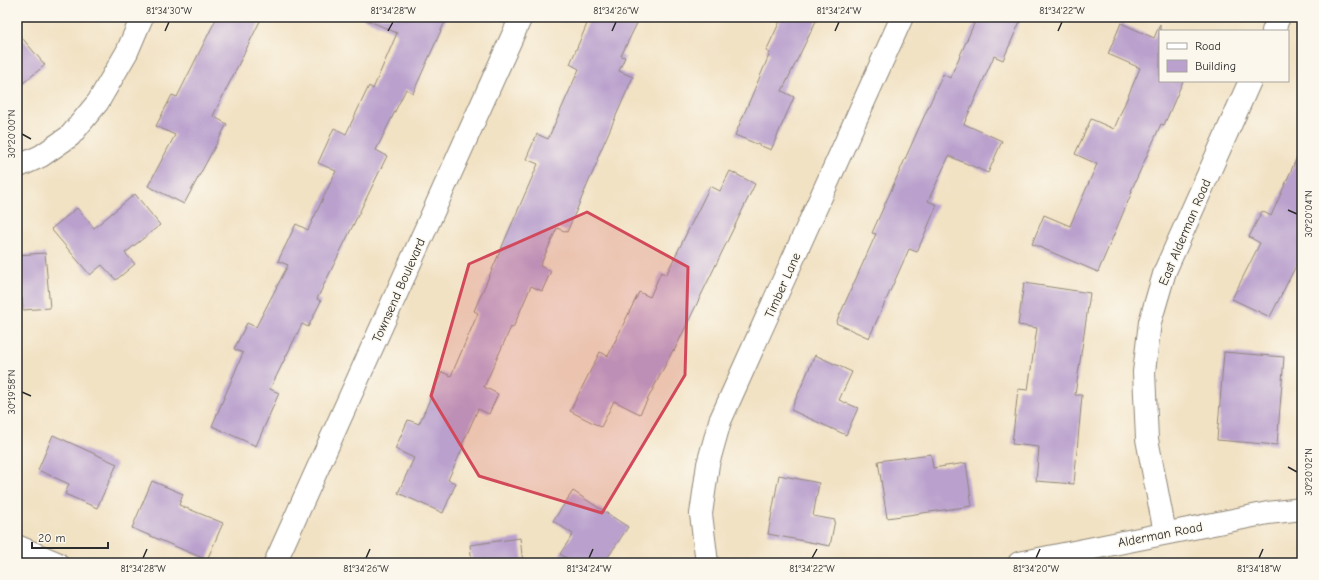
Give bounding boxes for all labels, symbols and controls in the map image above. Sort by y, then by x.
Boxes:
text: 81°34'30"W [146,5,192,17]
text: 81°34'28"W [370,5,416,17]
text: 81°34'26"W [593,5,639,17]
text: 81°34'24"W [817,5,862,17]
text: 81°34'22"W [1039,5,1085,17]
legend [1159,30,1289,82]
text: Road [1195,39,1221,53]
text: Building [1195,59,1236,73]
text: 30°20'00"N [6,110,18,158]
street label: East Alderman Road [1155,177,1214,288]
text: 30°20'04"N [1303,190,1315,238]
street label: Townsend Boulevard [369,236,428,344]
street label: Timber Lane [761,250,804,320]
text: 30°19'58"N [6,370,18,414]
text: 30°20'02"N [1303,448,1315,496]
street label: Alderman Road [1116,519,1204,550]
scale bar [32,524,108,550]
text: 20 m [38,531,66,545]
text: 81°34'28"W [120,563,166,575]
text: 81°34'26"W [343,563,389,575]
text: 81°34'24"W [567,563,612,575]
text: 81°34'22"W [789,563,835,575]
text: 81°34'20"W [1013,563,1059,575]
text: 81°34'18"W [1237,563,1281,575]

